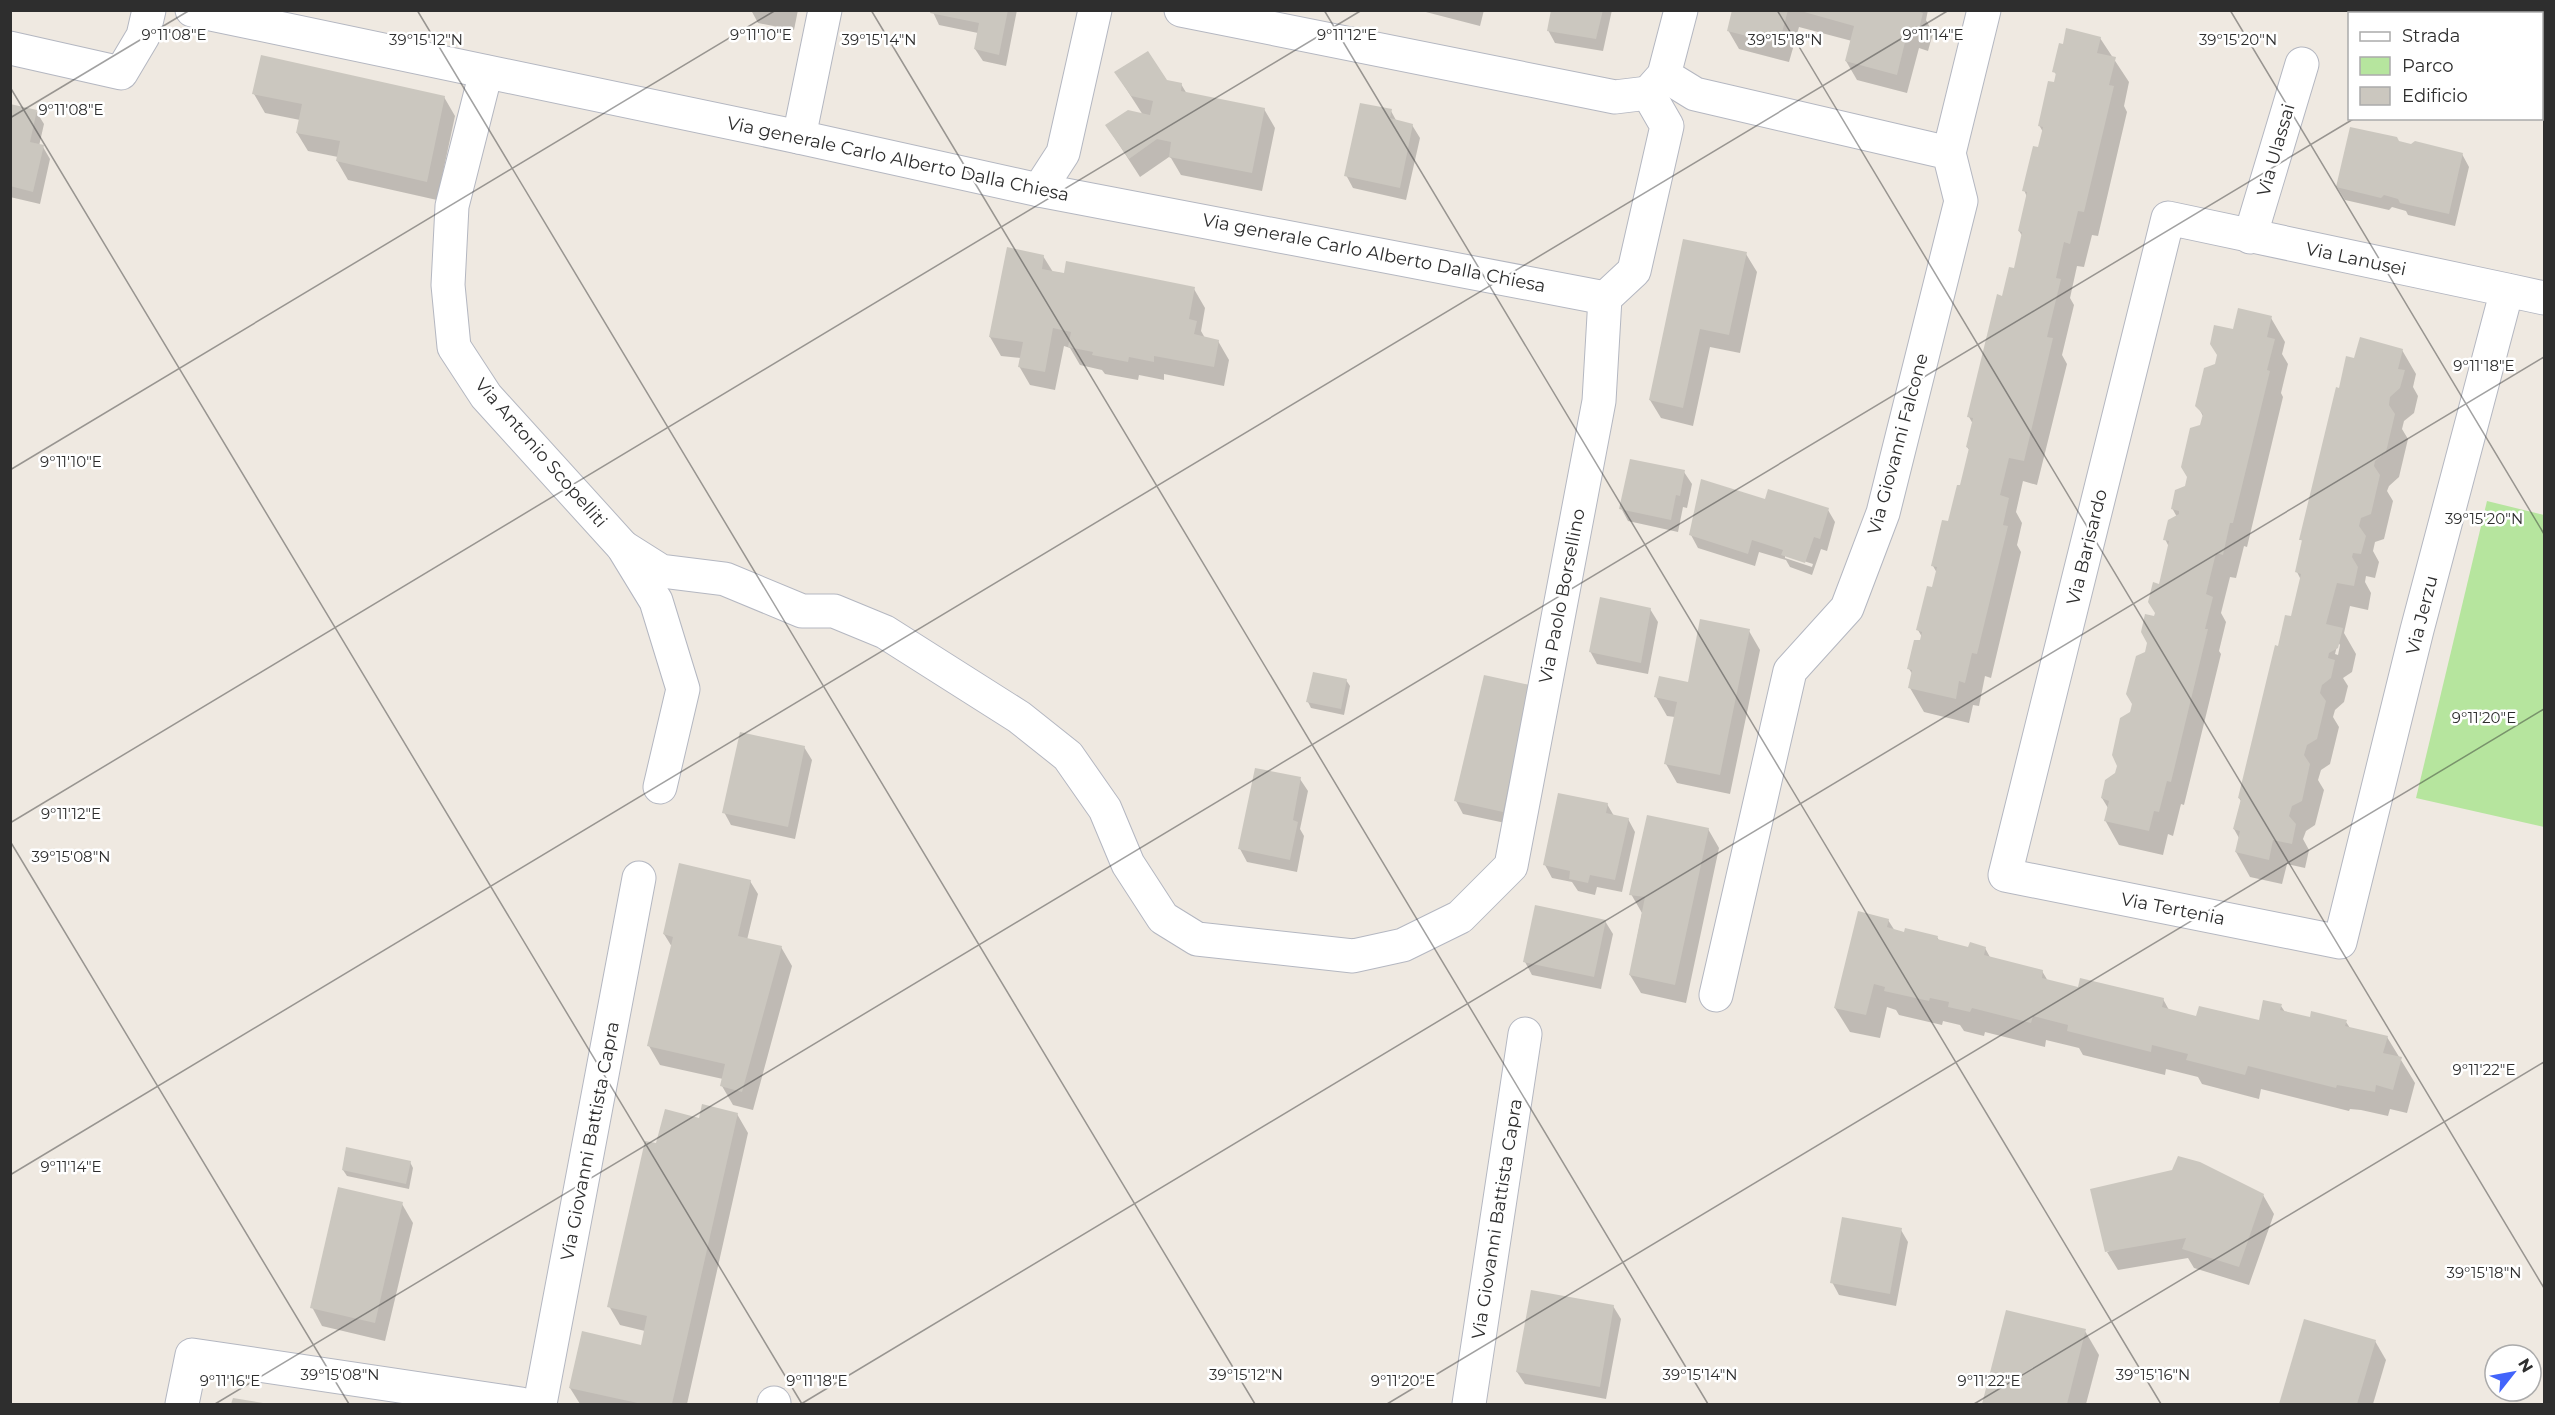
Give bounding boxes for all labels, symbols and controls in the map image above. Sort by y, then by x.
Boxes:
legend [2348,12,2543,120]
text: 9°11'08"E [141,25,207,44]
text: 9°11'10"E [730,25,792,44]
text: 9°11'12"E [1317,25,1377,44]
text: 9°11'14"E [1902,25,1964,44]
text: Strada [2402,25,2460,47]
text: 39°15'12"N [389,30,463,49]
text: 39°15'14"N [842,30,916,49]
text: 39°15'18"N [1747,30,1823,49]
text: 39°15'20"N [2199,30,2277,49]
text: Parco [2402,55,2454,77]
text: Edificio [2402,85,2468,107]
text: 9°11'08"E [38,100,104,119]
street label: Via Ulassai [2252,101,2300,199]
street label: Via generale Carlo Alberto Dalla Chiesa [725,112,1071,206]
street label: Via generale Carlo Alberto Dalla Chiesa [1200,209,1548,297]
street label: Via Lanusei [2304,238,2408,280]
street label: Via Giovanni Falcone [1863,351,1933,537]
text: 9°11'18"E [2453,356,2515,375]
street label: Via Antonio Scopelliti [470,374,612,532]
text: 9°11'10"E [40,452,102,471]
street label: Via Barisardo [2062,487,2112,607]
street label: Via Paolo Borsellino [1534,507,1590,685]
text: 39°15'20"N [2445,509,2523,528]
street label: Via Jerzu [2402,573,2442,657]
text: 9°11'20"E [2452,708,2516,727]
text: 9°11'12"E [41,804,101,823]
text: 39°15'08"N [32,847,110,866]
street label: Via Tertenia [2119,888,2227,930]
street label: Via Giovanni Battista Capra [556,1020,624,1262]
text: 9°11'22"E [2453,1060,2516,1079]
street label: Via Giovanni Battista Capra [1467,1097,1527,1341]
text: 9°11'14"E [40,1157,102,1176]
text: 39°15'18"N [2446,1263,2522,1282]
north arrow [2483,1343,2543,1403]
text: N [2514,1355,2537,1376]
text: 39°15'08"N [301,1365,379,1384]
text: 39°15'12"N [1209,1365,1283,1384]
text: 39°15'14"N [1663,1365,1737,1384]
text: 39°15'16"N [2116,1365,2190,1384]
text: 9°11'16"E [200,1371,260,1390]
text: 9°11'18"E [786,1371,848,1390]
text: 9°11'20"E [1371,1371,1435,1390]
text: 9°11'22"E [1958,1371,2021,1390]

